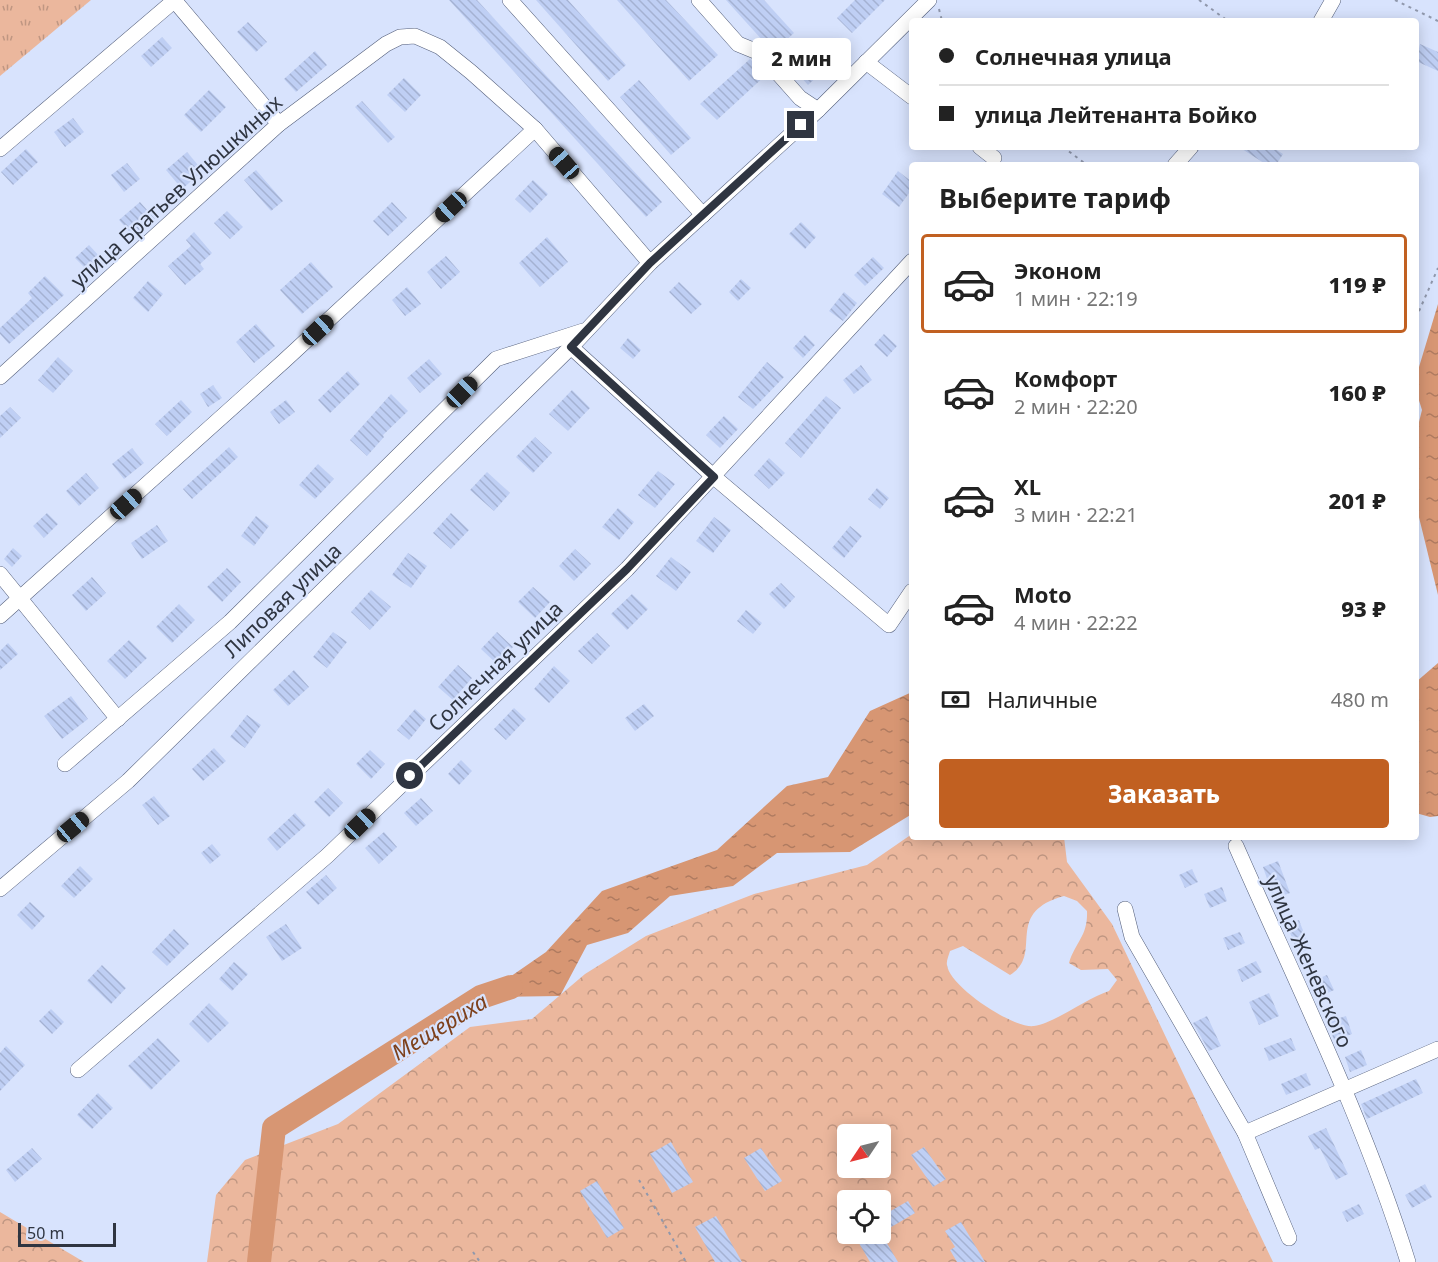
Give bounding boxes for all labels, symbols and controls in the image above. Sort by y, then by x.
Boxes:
callout: 2 мин [752,38,850,80]
text: Солнечная улица [975,41,1172,71]
text: 2 мин [771,45,832,72]
street label: улица Братьев Улюшкиных [64,88,288,294]
text: улица Лейтенанта Бойко [975,99,1257,129]
route end [787,111,814,138]
car [545,144,583,182]
text: Выберите тариф [939,179,1171,216]
car [432,188,470,226]
text: Эконом [1014,255,1102,285]
icon: car [942,257,996,311]
text: 119 ₽ [1329,269,1386,299]
text: 1 мин · 22:19 [1014,285,1138,312]
car [299,311,337,349]
text: Комфорт [1014,363,1117,393]
icon: car [942,365,996,419]
car [443,373,481,411]
text: 160 ₽ [1329,377,1386,407]
text: 2 мин · 22:20 [1014,393,1138,420]
text: XL [1014,471,1041,501]
icon: car [942,473,996,527]
car [107,485,145,523]
text: 201 ₽ [1329,485,1386,515]
text: 3 мин · 22:21 [1014,501,1138,528]
street label: Липовая улица [217,537,347,663]
text: Moto [1014,579,1072,609]
icon: car [942,581,996,635]
text: 93 ₽ [1341,593,1386,623]
street label: Солнечная улица [422,595,568,737]
text: 4 мин · 22:22 [1014,609,1138,636]
icon: cash [939,683,972,716]
text: Наличные [987,684,1097,714]
text: 480 m [1331,686,1389,713]
button: Заказать [939,759,1389,828]
route start [396,762,423,789]
car [341,805,379,843]
car [53,809,93,845]
street label: улица Женевского [1258,870,1360,1052]
water label: Мещериха [385,986,493,1066]
north arrow [837,1124,891,1178]
map controls [837,1124,891,1244]
button: locate [837,1190,891,1244]
scale bar [18,1220,116,1248]
text: 50 m [27,1222,64,1244]

